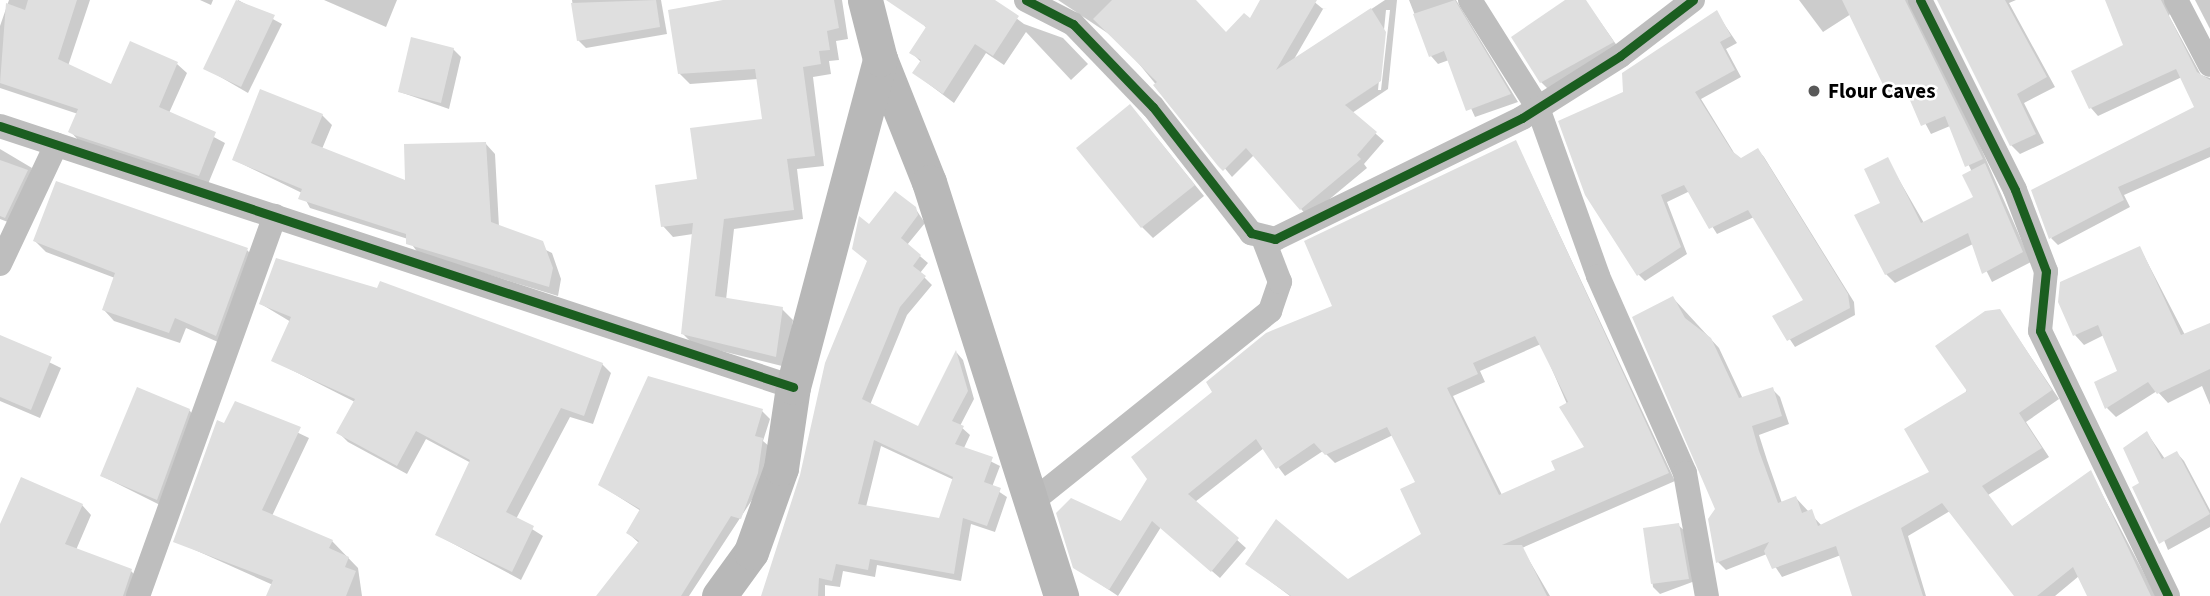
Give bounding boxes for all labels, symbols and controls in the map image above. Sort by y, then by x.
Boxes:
place label: Flour Caves [1828,78,1935,104]
marker: Flour Caves [1806,83,1822,99]

